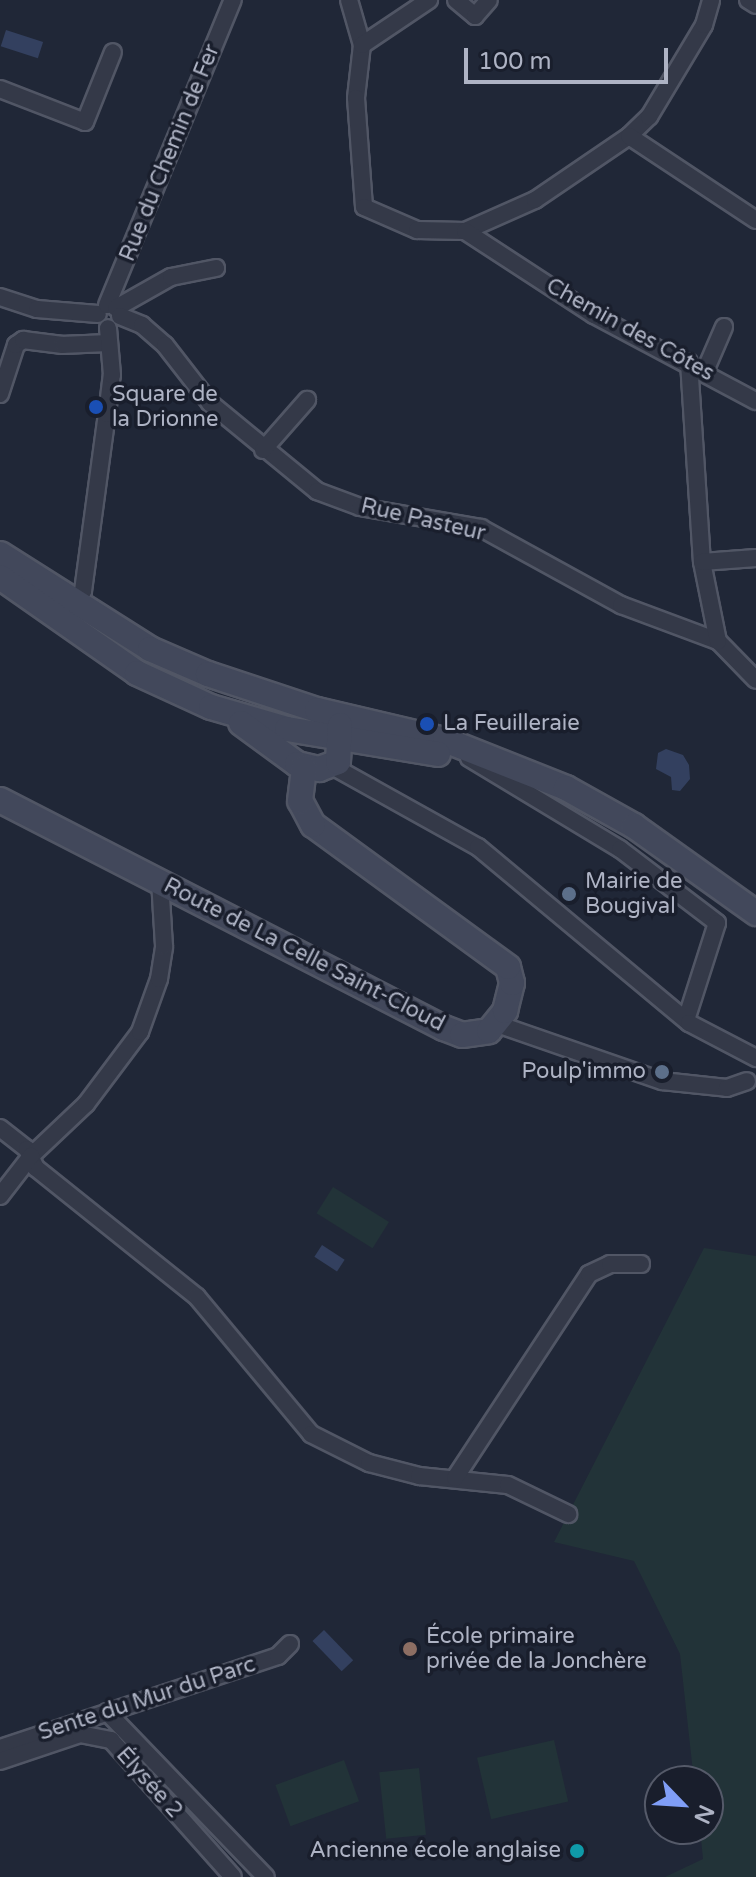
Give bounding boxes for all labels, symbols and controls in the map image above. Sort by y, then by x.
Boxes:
scale bar [468,32,672,82]
street label: Rue du Chemin de Fer [114,41,226,265]
text: 100 m [478,47,552,76]
street label: Chemin des Côtes [541,273,719,387]
place label: Square de la Drionne [112,381,218,432]
marker: Square de la Drionne [87,398,105,416]
street label: Rue Pasteur [358,493,488,547]
place label: La Feuilleraie [443,711,580,737]
marker: La Feuilleraie [418,715,436,733]
place label: Mairie de Bougival [585,868,683,920]
street label: Route de La Celle Saint-Cloud [159,873,449,1037]
marker: Mairie de Bougival [560,885,578,903]
place label: Poulp'immo [522,1059,646,1085]
marker: Poulp'immo [653,1063,671,1081]
place label: École primaire privée de la Jonchère [426,1623,647,1674]
marker: École primaire privée de la Jonchère [401,1640,419,1658]
street label: Sente du Mur du Parc [35,1651,259,1747]
street label: Élysée 2 [110,1742,188,1824]
north arrow [644,1765,724,1845]
text: N [688,1801,719,1828]
place label: Ancienne école anglaise [310,1838,561,1864]
marker: Ancienne école anglaise [568,1842,586,1860]

